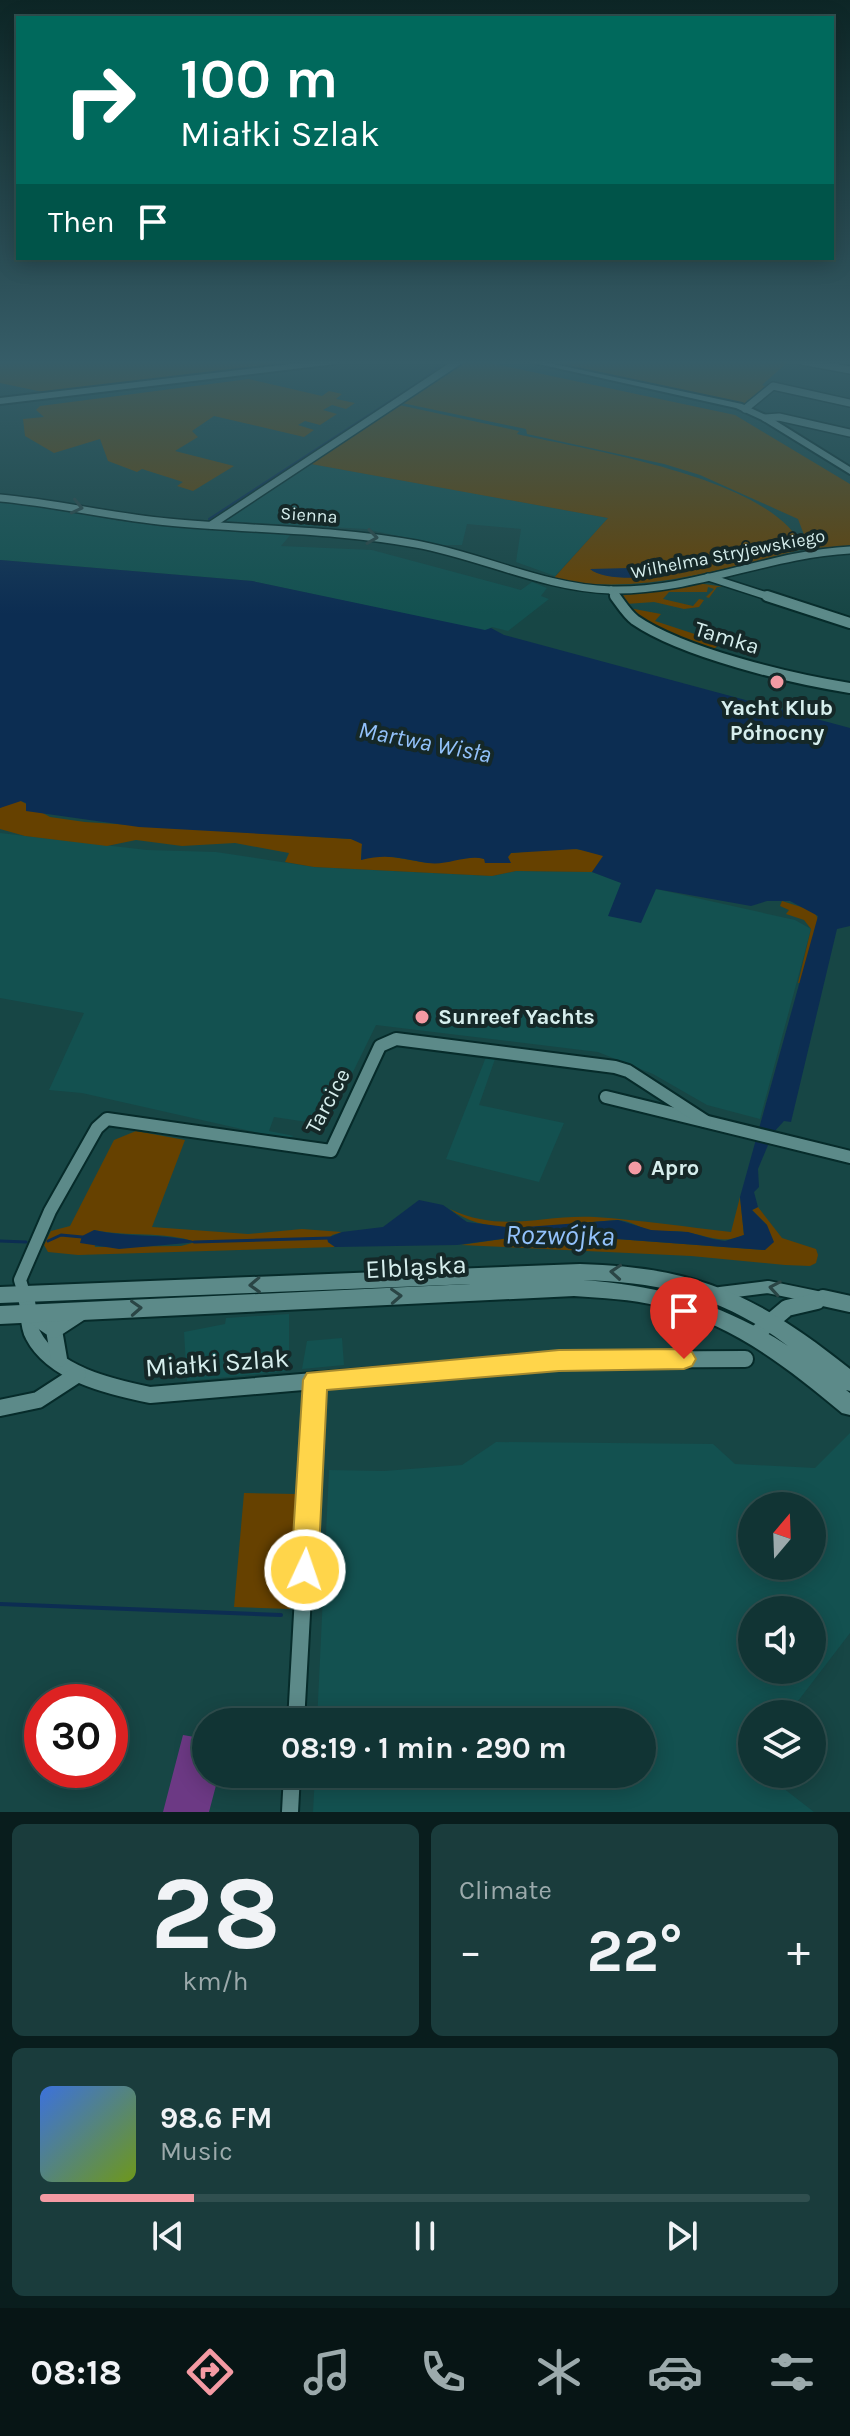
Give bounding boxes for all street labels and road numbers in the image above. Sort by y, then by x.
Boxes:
street label: Sienna [280,502,338,528]
street label: Wilhelma Stryjewskiego [629,524,827,584]
street label: Tamka [691,616,763,660]
street label: Tarcice [300,1064,356,1138]
street label: Elbląska [364,1249,468,1285]
street label: Miałki Szlak [144,1343,290,1383]

